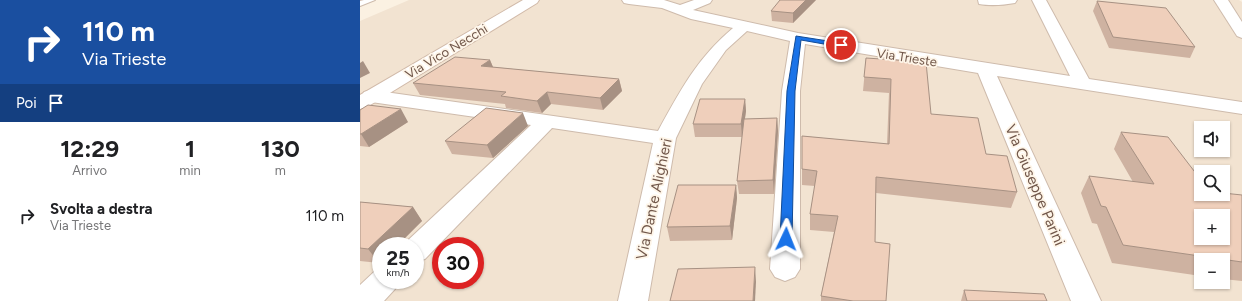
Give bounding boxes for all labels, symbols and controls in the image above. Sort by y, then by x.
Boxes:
text: 110 m [82,14,155,48]
icon: right [16,16,68,68]
street label: Via Vico Necchi [402,21,490,82]
pin [824,28,858,62]
icon: arrive [830,34,852,56]
street label: Via Trieste [876,45,938,70]
text: Via Trieste [82,48,166,70]
icon: arrive [45,92,67,114]
text: Poi [16,94,37,112]
map controls [1194,121,1230,289]
button: sound [1194,121,1230,157]
street label: Via Giuseppe Parini [1001,122,1069,248]
text: 12:29 [60,134,119,163]
text: 1 [185,134,195,163]
text: 130 [261,134,300,163]
street label: Via Dante Alighieri [632,137,676,261]
text: Arrivo [72,163,107,178]
text: min [179,163,201,178]
text: m [275,163,286,178]
button: search [1194,165,1230,201]
text: Svolta a destra [50,200,153,218]
icon: right [16,205,38,227]
text: 110 m [306,207,344,225]
button: + [1194,209,1230,245]
text: Via Trieste [50,218,111,233]
position arrow [765,218,807,260]
speed limit sign: 30 [432,237,484,289]
text: 25 [386,246,410,270]
button: − [1194,253,1230,289]
text: km/h [387,266,409,279]

